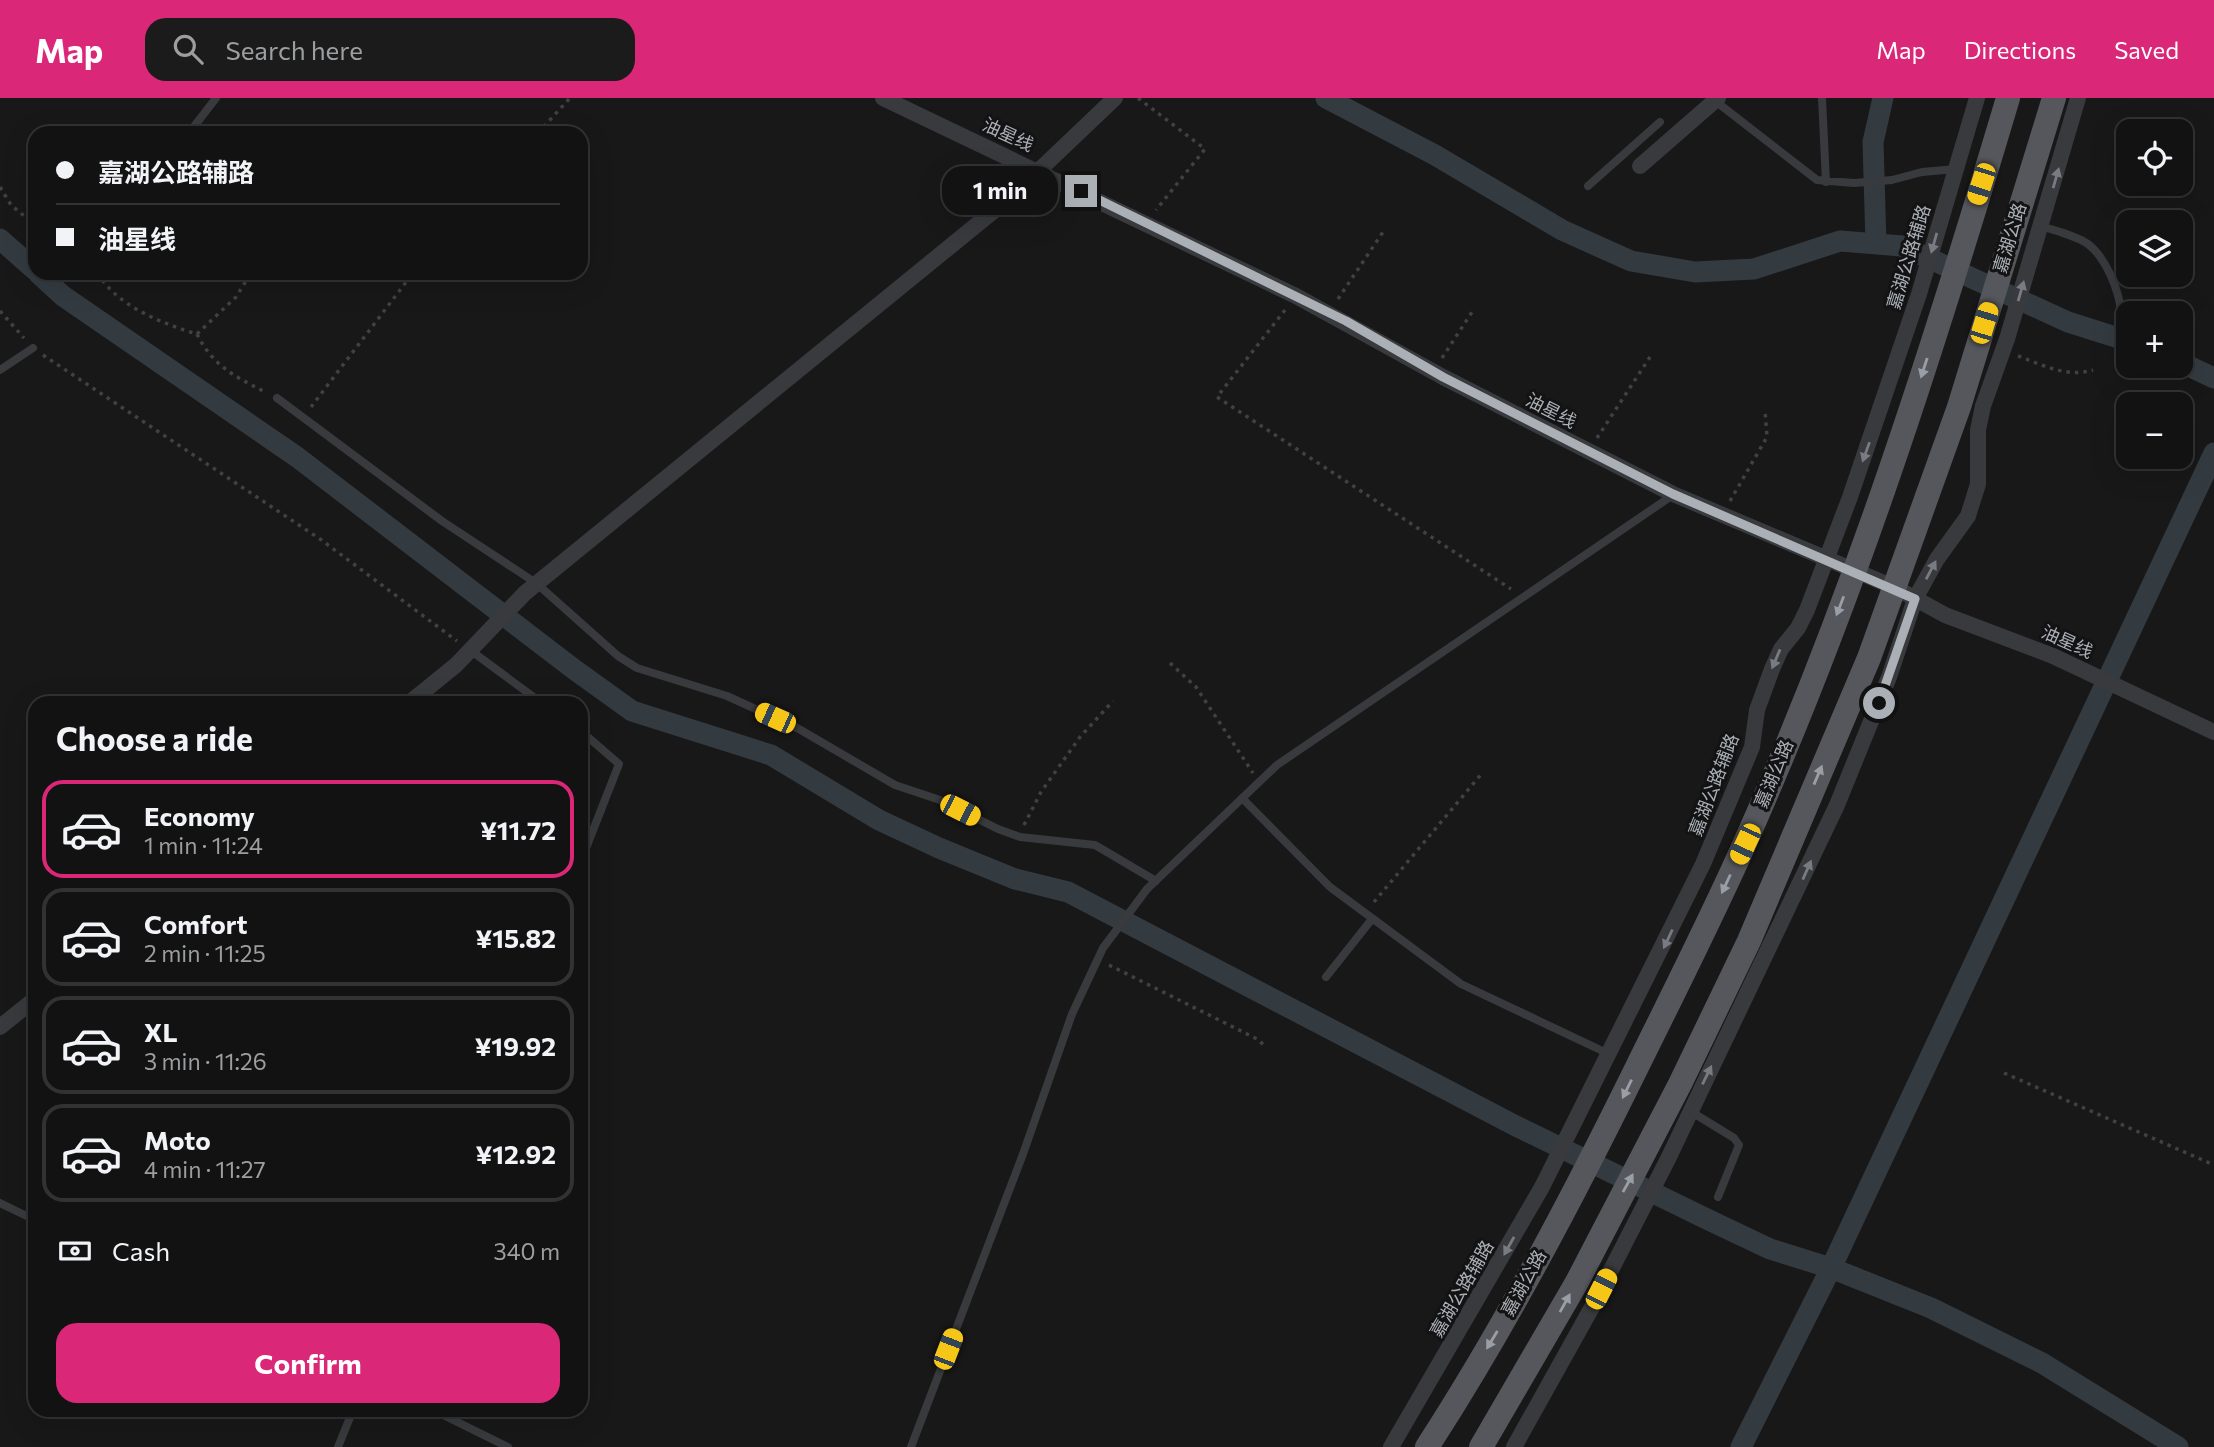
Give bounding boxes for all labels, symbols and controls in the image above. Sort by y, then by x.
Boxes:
search box [145,18,635,81]
text: Map [35,29,103,70]
icon: search [169,30,207,68]
text: Search here [225,34,363,65]
text: Map [1876,35,1926,64]
text: Directions [1964,35,2076,64]
text: Saved [2114,35,2179,64]
street label: 油星线 [979,113,1038,155]
map controls [2116,119,2193,469]
button: locate [2116,119,2193,196]
text: 嘉湖公路辅路 [98,156,254,187]
car [1965,161,1998,207]
callout: 1 min [941,166,1056,216]
one-way arrow [2051,167,2061,188]
route end [1065,175,1097,207]
text: 1 min [973,176,1027,204]
street label: 嘉湖公路 [1988,200,2030,275]
street label: 嘉湖公路辅路 [1882,202,1934,312]
button: layers [2116,210,2193,287]
text: 油星线 [98,223,176,254]
one-way arrow [1929,233,1939,254]
one-way arrow [2016,280,2026,301]
car [1968,300,2001,346]
button: + [2116,301,2193,378]
one-way arrow [1918,358,1928,379]
street label: 油星线 [1522,388,1581,432]
button: − [2116,392,2193,469]
one-way arrow [1860,441,1871,462]
one-way arrow [1925,560,1937,579]
one-way arrow [1835,595,1846,616]
street label: 油星线 [2038,620,2097,662]
one-way arrow [1771,649,1782,670]
route start [1863,687,1895,719]
car [752,700,799,736]
text: Choose a ride [56,718,253,758]
street label: 嘉湖公路辅路 [1683,730,1743,839]
street label: 嘉湖公路 [1749,736,1797,811]
one-way arrow [1813,764,1824,785]
car [937,791,984,829]
icon: car [60,798,123,861]
text: Economy [144,800,255,831]
text: ¥11.72 [480,814,556,845]
car [1727,821,1764,867]
text: 1 min · 11:24 [144,831,263,859]
one-way arrow [1801,860,1813,880]
one-way arrow [1720,874,1732,894]
icon: car [60,906,123,969]
text: Comfort [144,908,247,939]
text: ¥15.82 [476,922,556,953]
one-way arrow [1662,929,1674,949]
text: 2 min · 11:25 [144,939,266,967]
icon: car [60,1014,123,1077]
text: XL [144,1016,178,1047]
text: ¥19.92 [475,1030,556,1061]
text: 3 min · 11:26 [144,1047,267,1075]
one-way arrow [1702,1065,1713,1085]
one-way arrow [1621,1079,1632,1099]
icon: car [60,1122,123,1185]
text: Moto [144,1124,211,1155]
text: ¥12.92 [476,1138,556,1169]
text: 4 min · 11:27 [144,1155,266,1183]
one-way arrow [1622,1173,1634,1193]
icon: cash [56,1232,94,1270]
text: Cash [112,1235,170,1266]
street label: 嘉湖公路辅路 [1425,1236,1498,1341]
text: 340 m [494,1237,560,1265]
one-way arrow [1504,1237,1516,1257]
street label: 嘉湖公路 [1496,1246,1550,1319]
car [1583,1266,1620,1312]
one-way arrow [1559,1294,1571,1313]
button: Confirm [56,1323,560,1403]
car [931,1326,966,1372]
one-way arrow [1485,1330,1498,1349]

